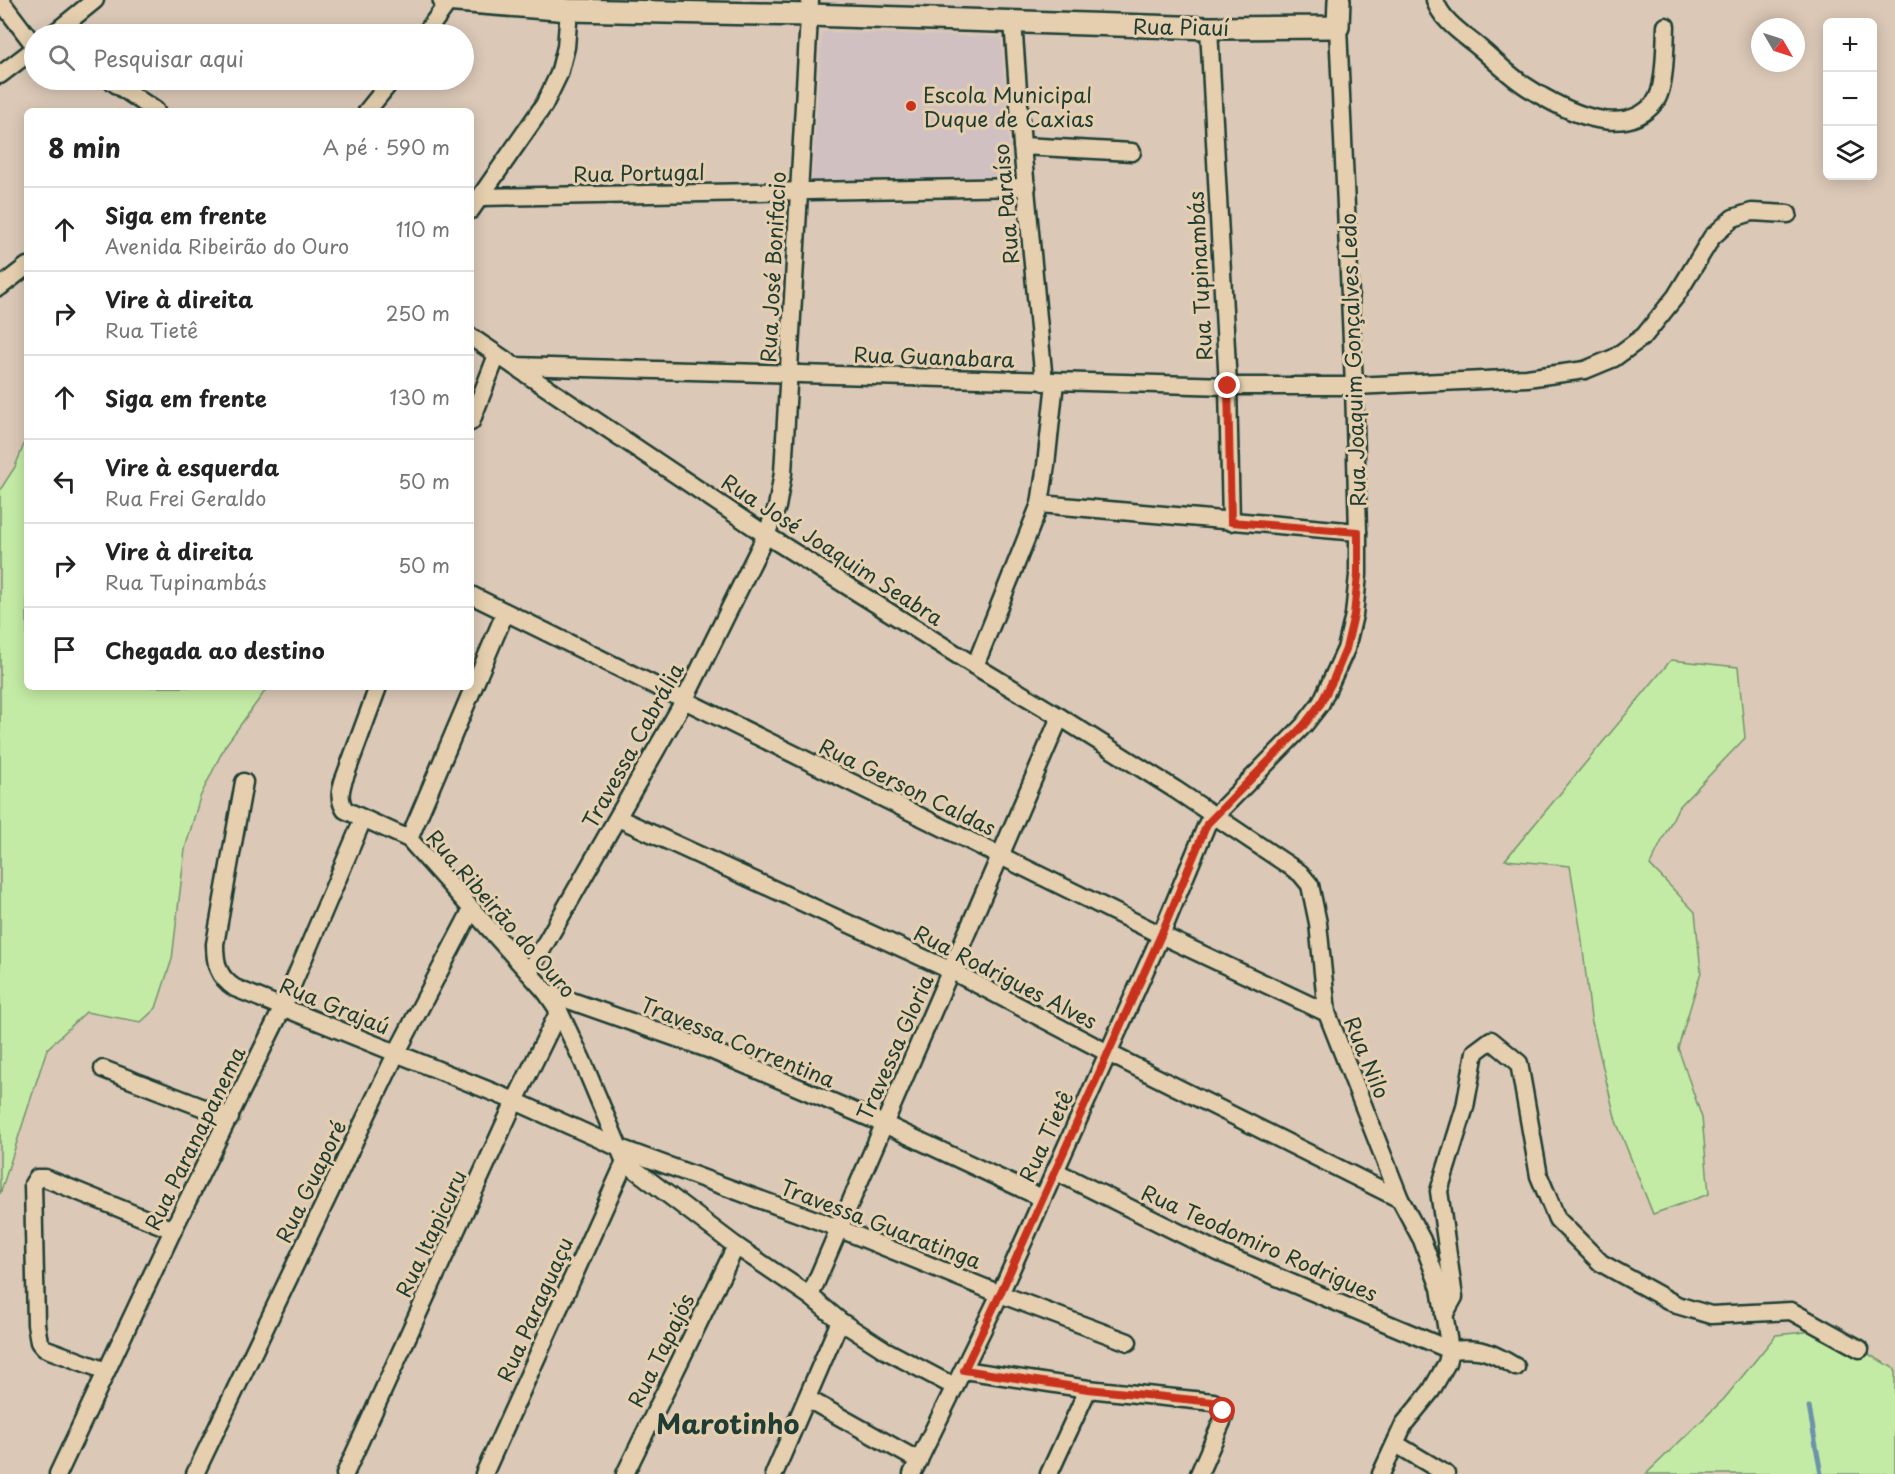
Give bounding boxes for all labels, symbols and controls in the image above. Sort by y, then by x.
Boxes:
street label: Rua Piauí [1133,9,1229,43]
north arrow [1751,18,1805,72]
map controls [1823,18,1877,180]
button: + [1823,18,1877,72]
search box [24,24,474,90]
icon: search [45,41,78,74]
text: Pesquisar aqui [93,41,244,74]
button: − [1823,72,1877,126]
place label: Escola Municipal Duque de Caxias [923,78,1094,134]
marker: Escola Municipal Duque de Caxias [904,99,918,113]
button: layers [1823,126,1877,180]
text: 8 min [48,128,121,167]
text: A pé · 590 m [323,132,450,162]
street label: Rua Paraíso [984,142,1026,266]
street label: Rua Portugal [573,155,705,189]
street label: Rua José Bonifacio [751,171,793,363]
street label: Rua Tupinambás [1179,190,1219,362]
text: Siga em frente [105,198,267,231]
icon: ahead [48,213,81,246]
street label: Rua Joaquim Gonçalves Ledo [1331,213,1373,507]
text: 110 m [396,214,450,244]
text: Avenida Ribeirão do Ouro [105,231,349,261]
text: Vire à direita [105,282,253,315]
icon: right [48,297,81,330]
text: 250 m [386,298,450,328]
text: Rua Tietê [105,315,198,345]
street label: Rua Guanabara [853,337,1016,375]
route end [1214,372,1240,398]
icon: ahead [48,381,81,414]
text: Siga em frente [105,381,267,414]
text: 130 m [390,382,450,412]
text: Vire à esquerda [105,450,279,483]
icon: left [48,465,81,498]
street label: Rua José Joaquim Seabra [716,465,950,633]
text: 50 m [398,466,450,496]
text: Rua Frei Geraldo [105,483,266,513]
text: Vire à direita [105,534,253,567]
icon: right [48,549,81,582]
text: 50 m [398,550,450,580]
text: Rua Tupinambás [105,567,267,597]
icon: arrive [48,633,81,666]
text: Chegada ao destino [105,633,325,666]
street label: Travessa Cabrália [573,656,691,834]
street label: Rua Gerson Caldas [814,729,1002,843]
street label: Rua Ribeirão do Ouro [420,822,584,1004]
street label: Rua Rodrigues Alves [909,916,1103,1036]
street label: Rua Grajaú [275,968,395,1042]
street label: Travessa Gloria [847,968,941,1125]
street label: Travessa Correntina [636,987,841,1095]
street label: Rua Nilo [1337,1011,1399,1103]
street label: Rua Paranapanema [136,1041,252,1235]
street label: Rua Tietê [1010,1085,1080,1187]
street label: Rua Guaporé [266,1114,354,1248]
street label: Rua Itapicuru [386,1164,474,1302]
street label: Travessa Guaratinga [776,1170,986,1276]
street label: Rua Teodomiro Rodrigues [1137,1175,1383,1309]
street label: Rua Paraguaçu [488,1231,580,1387]
street label: Rua Tapajós [619,1288,701,1412]
route start [1209,1397,1235,1423]
district label: Marotinho [656,1402,800,1443]

